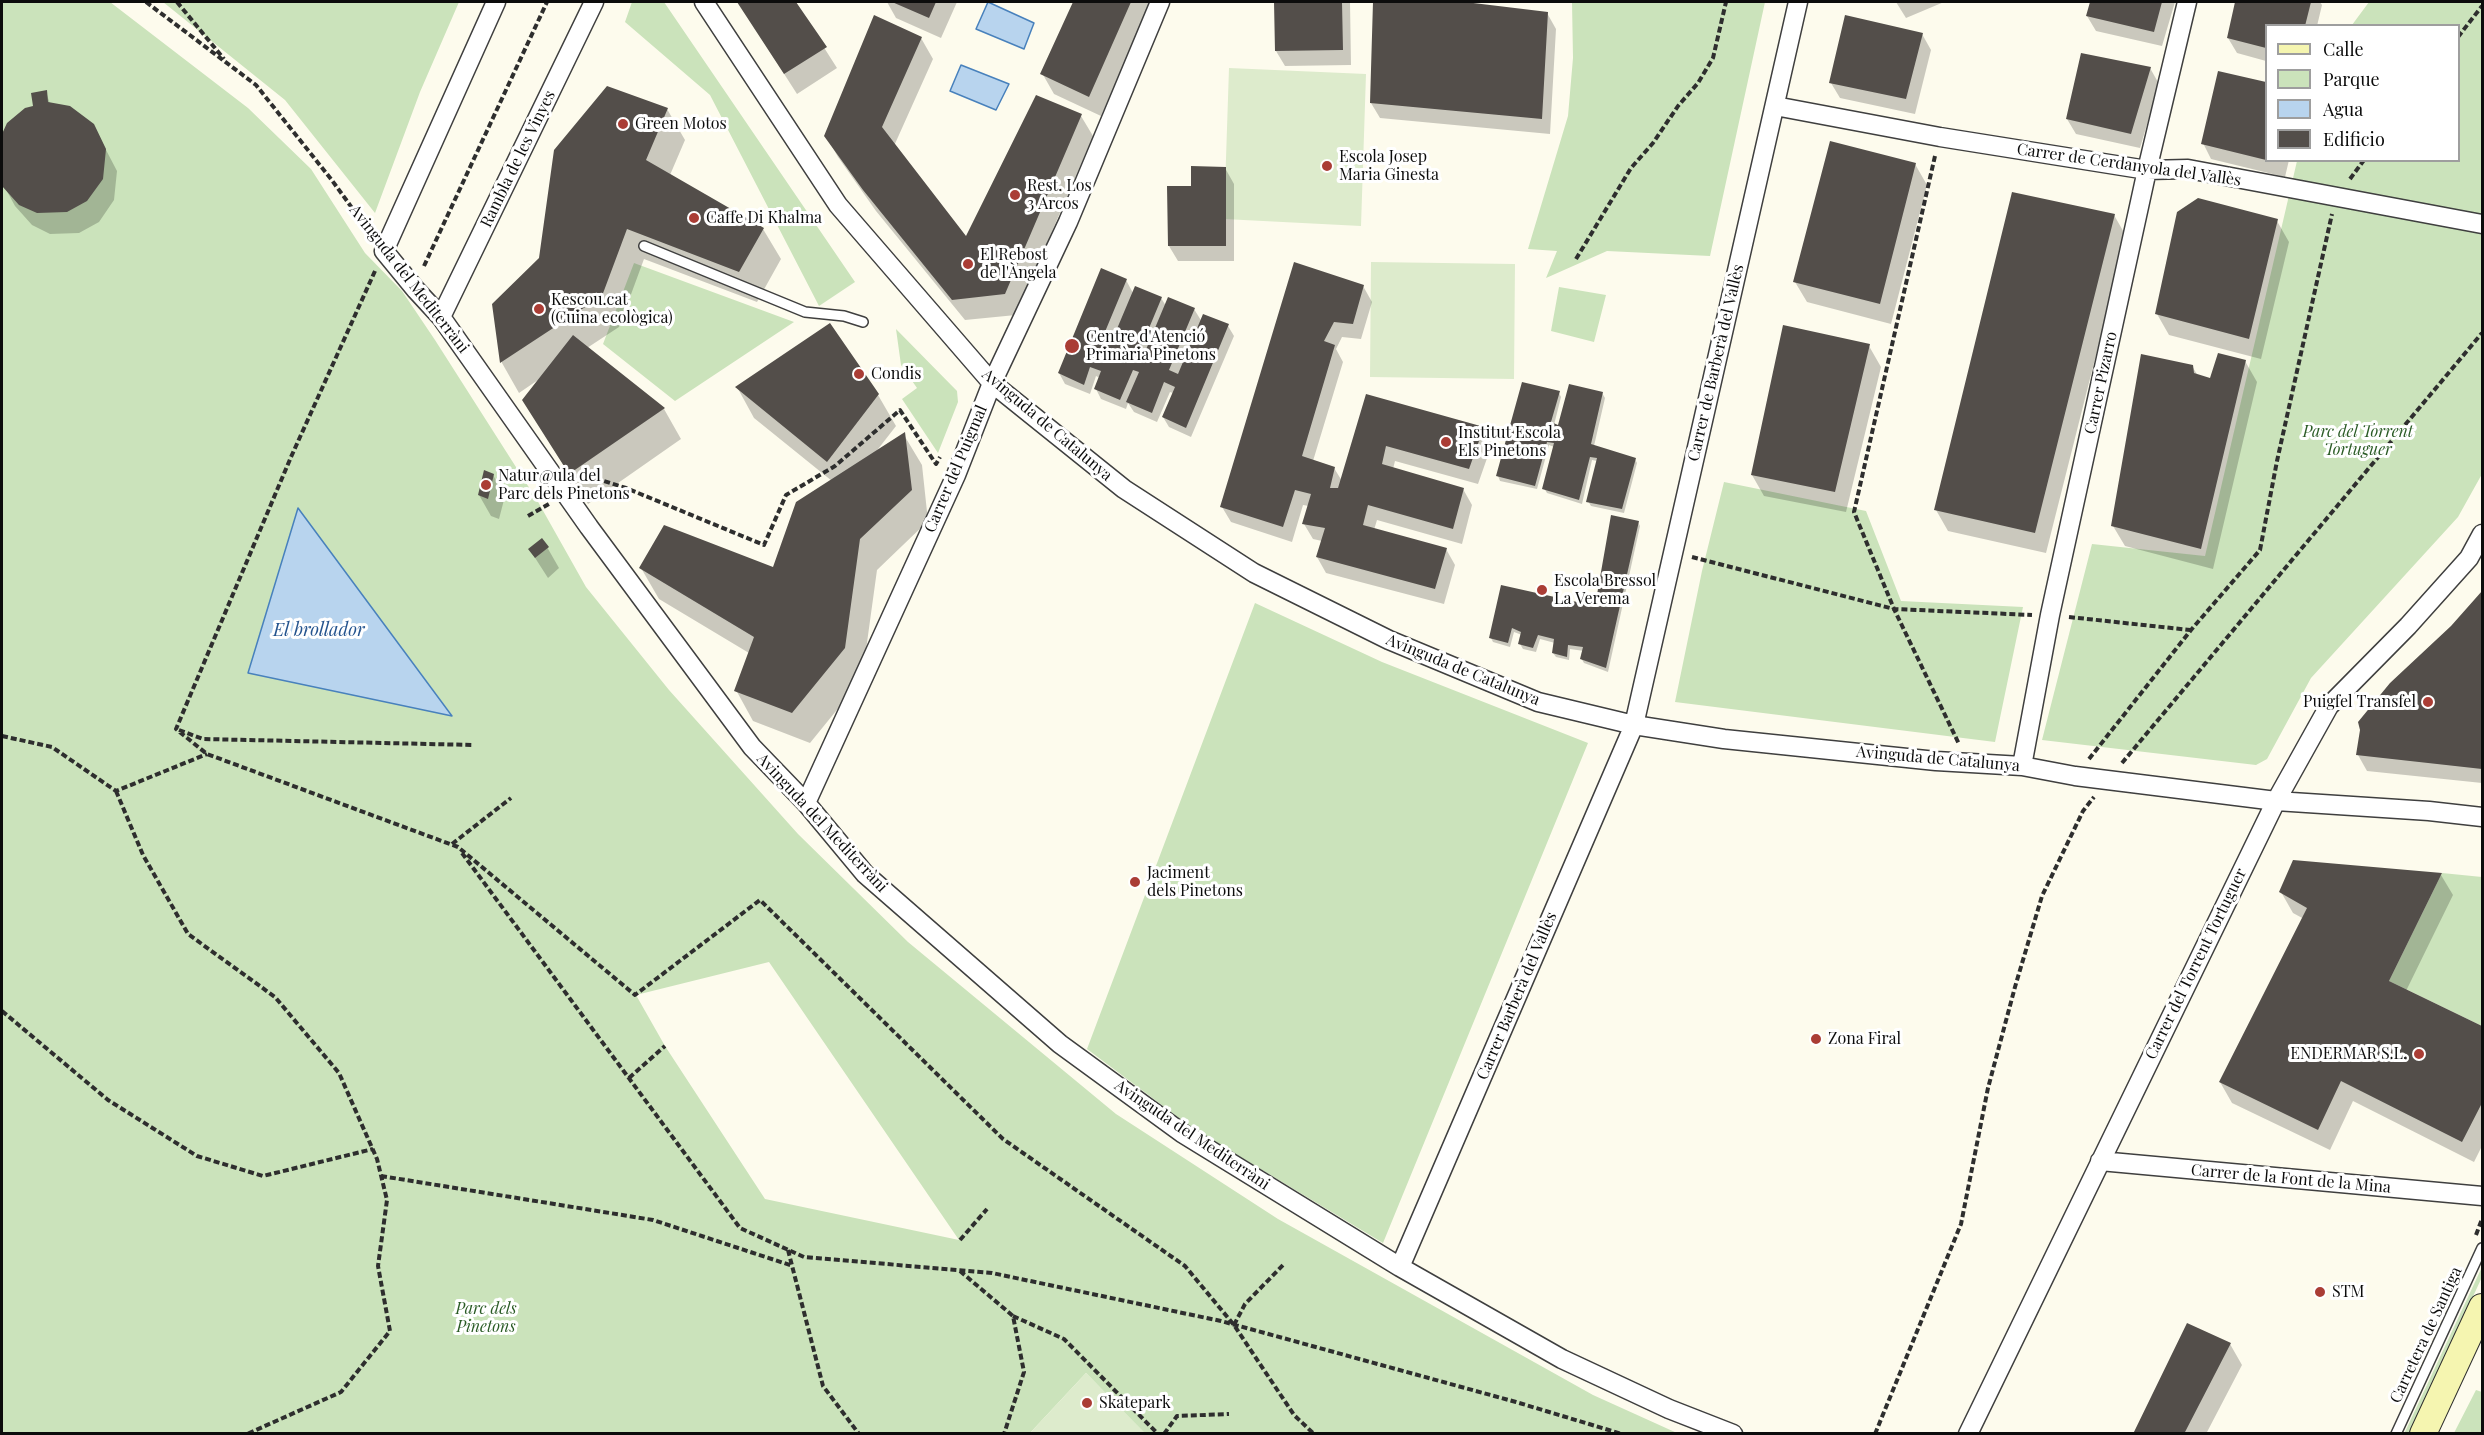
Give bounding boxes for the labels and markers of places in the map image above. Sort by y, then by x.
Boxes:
place label: Green Motos [635,114,727,134]
marker: Green Motos [616,117,630,131]
place label: Escola Josep Maria Ginesta [1339,147,1439,185]
marker: Escola Josep Maria Ginesta [1320,159,1334,173]
place label: Rest. Los 3 Arcos [1027,176,1092,214]
marker: Rest. Los 3 Arcos [1008,188,1022,202]
place label: Caffe Di Khalma [706,208,822,228]
marker: Caffe Di Khalma [687,211,701,225]
place label: El Rebost de l'Àngela [980,245,1057,283]
marker: El Rebost de l'Àngela [961,257,975,271]
place label: Kescou.cat (Cuina ecològica) [551,290,673,328]
marker: Kescou.cat (Cuina ecològica) [532,302,546,316]
place label: Centre d'Atenció Primària Pinetons [1086,327,1216,365]
marker: Centre d'Atenció Primària Pinetons [1063,337,1081,355]
place label: Condis [871,364,921,384]
marker: Condis [852,367,866,381]
place label: Institut Escola Els Pinetons [1458,423,1561,461]
marker: Institut Escola Els Pinetons [1439,435,1453,449]
place label: Natur@ula del Parc dels Pinetons [498,466,630,504]
marker: Natur@ula del Parc dels Pinetons [479,478,493,492]
place label: Escola Bressol La Verema [1554,571,1656,609]
marker: Escola Bressol La Verema [1535,583,1549,597]
place label: Puigfel Transfel [2303,692,2416,712]
marker: Puigfel Transfel [2421,695,2435,709]
place label: Jaciment dels Pinetons [1147,863,1243,901]
marker: Jaciment dels Pinetons [1128,875,1142,889]
place label: Zona Firal [1828,1029,1901,1049]
marker: Zona Firal [1809,1032,1823,1046]
place label: ENDERMAR S.L. [2290,1044,2407,1064]
marker: ENDERMAR S.L. [2412,1047,2426,1061]
place label: STM [2332,1282,2365,1302]
marker: STM [2313,1285,2327,1299]
place label: Skatepark [1099,1393,1171,1413]
marker: Skatepark [1080,1396,1094,1410]

